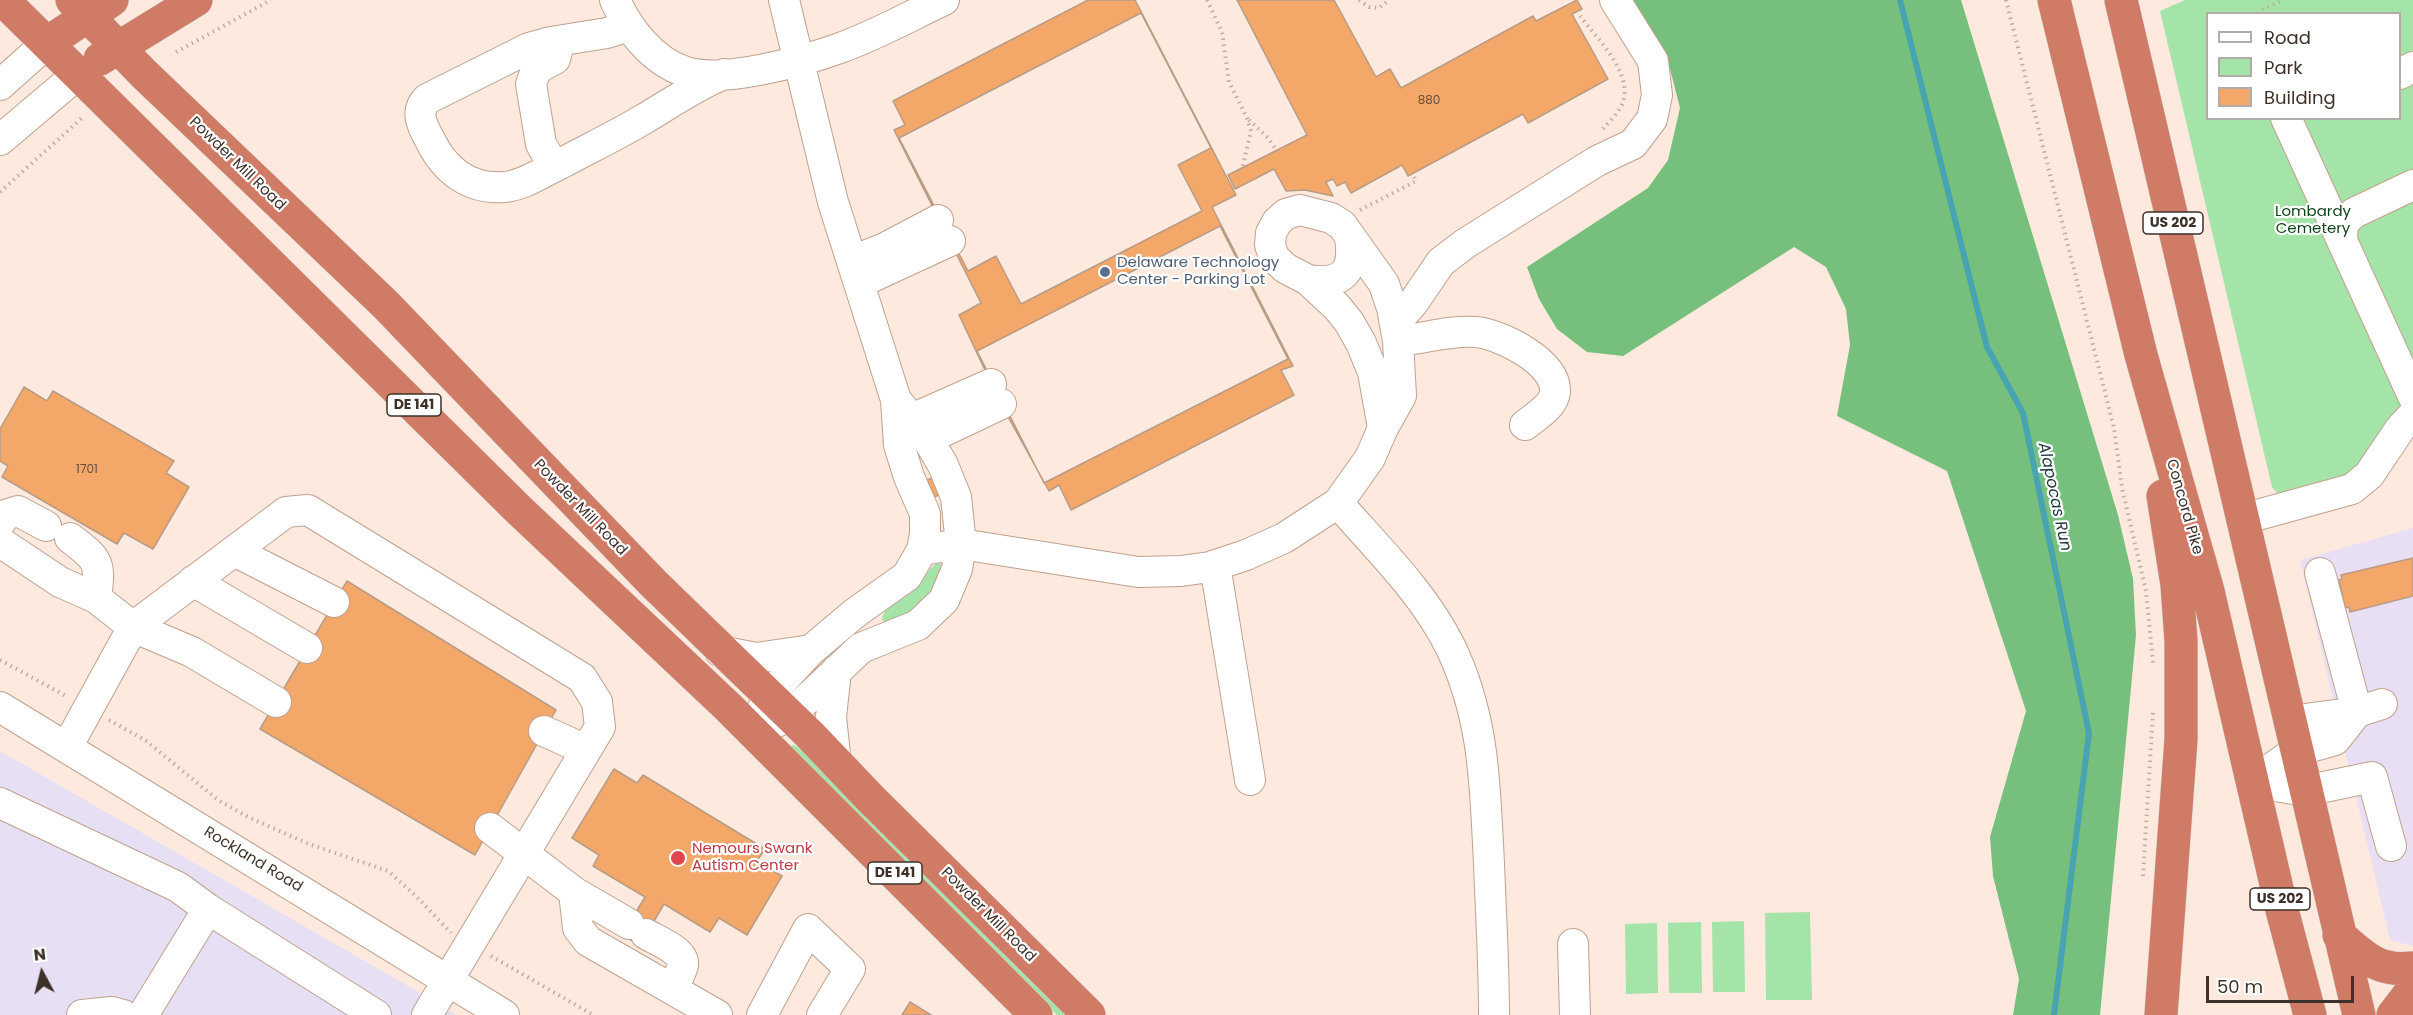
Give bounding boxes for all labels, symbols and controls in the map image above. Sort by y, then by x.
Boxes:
legend [2206,12,2401,120]
text: Road [2264,25,2311,50]
text: Park [2264,55,2303,80]
text: Building [2264,85,2336,110]
house number: 880 [1418,94,1440,108]
street label: Powder Mill Road [185,114,289,214]
park label: Lombardy Cemetery [2275,203,2351,238]
road number: US 202 [2143,212,2203,234]
place label: Delaware Technology Center - Parking Lot [1117,254,1279,289]
marker: Delaware Technology Center - Parking Lot [1098,265,1112,279]
road number: DE 141 [387,394,441,416]
water label: Alapocas Run [2033,441,2075,553]
street label: Powder Mill Road [530,456,630,560]
street label: Concord Pike [2162,457,2206,557]
house number: 1701 [76,463,98,477]
street label: Rockland Road [200,823,306,897]
place label: Nemours Swank Autism Center [692,840,812,875]
marker: Nemours Swank Autism Center [669,849,687,867]
road number: DE 141 [868,862,922,884]
street label: Powder Mill Road [937,864,1039,966]
road number: US 202 [2250,888,2310,910]
text: N [32,942,47,967]
north arrow [12,943,72,1003]
scale bar [2209,964,2358,1002]
text: 50 m [2217,974,2263,999]

